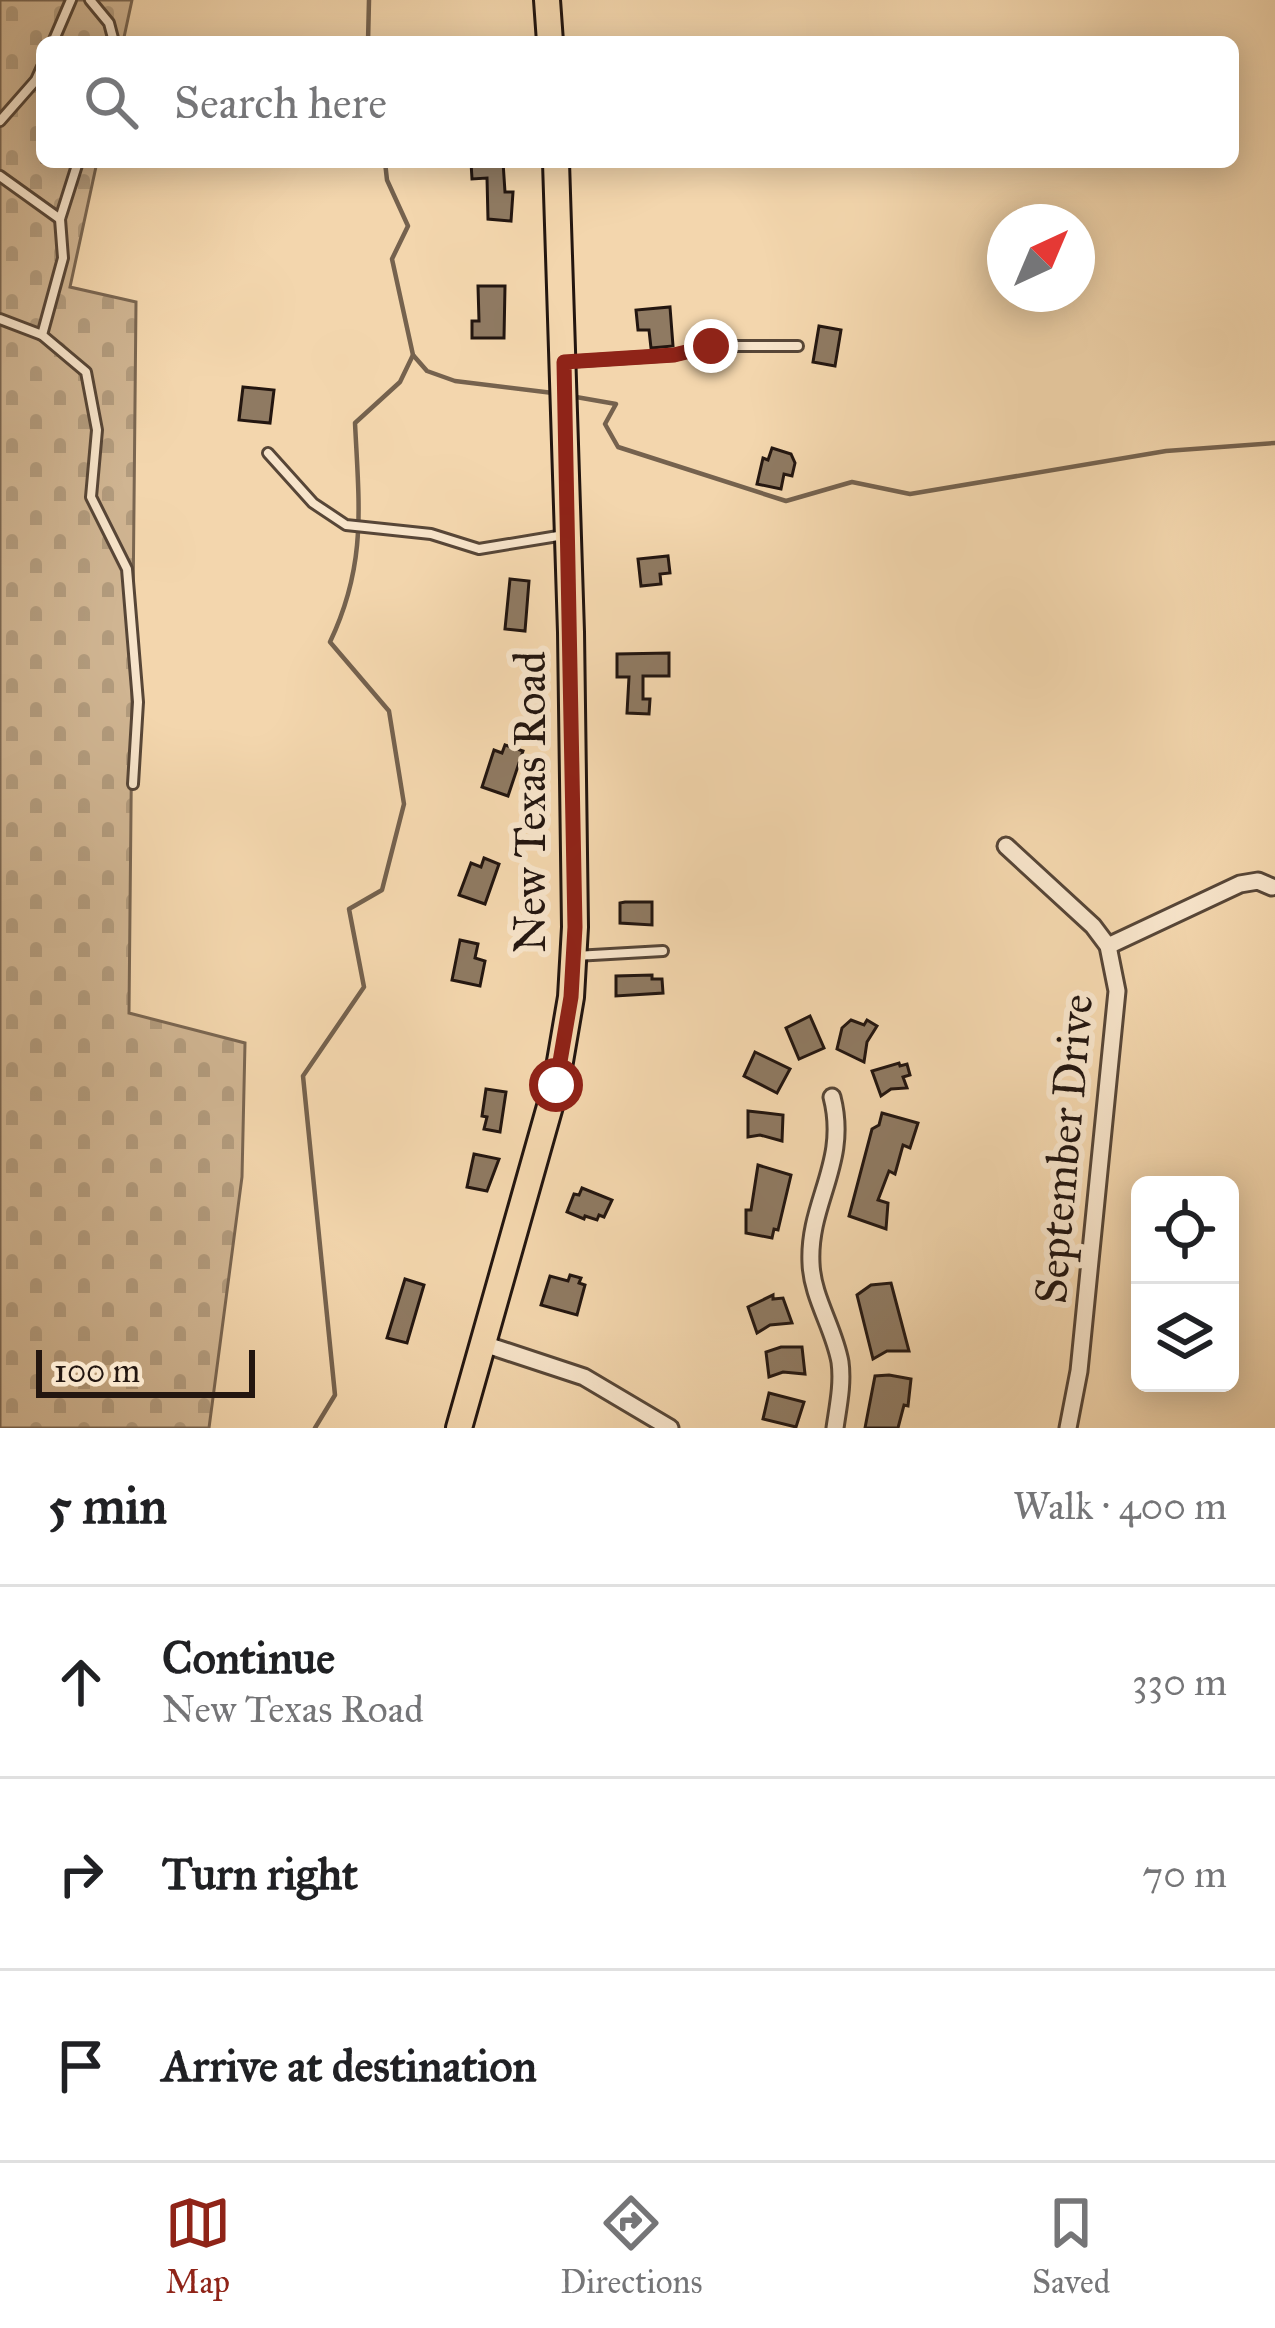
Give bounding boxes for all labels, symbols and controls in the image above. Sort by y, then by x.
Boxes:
search box [36,36,1239,168]
icon: search [78,69,144,135]
text: Search here [174,75,387,130]
north arrow [987,204,1095,312]
route end [684,319,738,373]
street label: New Texas Road [502,651,557,953]
street label: September Drive [1023,992,1104,1306]
route start [529,1058,583,1112]
map controls [1131,1176,1239,1392]
button: locate [1131,1176,1239,1284]
button: layers [1131,1284,1239,1392]
scale bar [36,1344,255,1397]
text: 100 m [54,1351,140,1391]
text: 5 min [48,1475,167,1537]
text: Walk · 400 m [1013,1482,1227,1530]
text: Continue [162,1630,335,1685]
icon: ahead [48,1649,114,1715]
text: 330 m [1132,1658,1227,1706]
text: New Texas Road [162,1685,424,1733]
icon: right [48,1841,114,1907]
text: Turn right [162,1846,358,1901]
text: 70 m [1142,1850,1227,1898]
icon: arrive [48,2033,114,2099]
text: Arrive at destination [162,2038,537,2093]
tab: Map [165,2190,231,2302]
tab: Directions [560,2190,702,2302]
tab: Saved [1032,2190,1110,2302]

